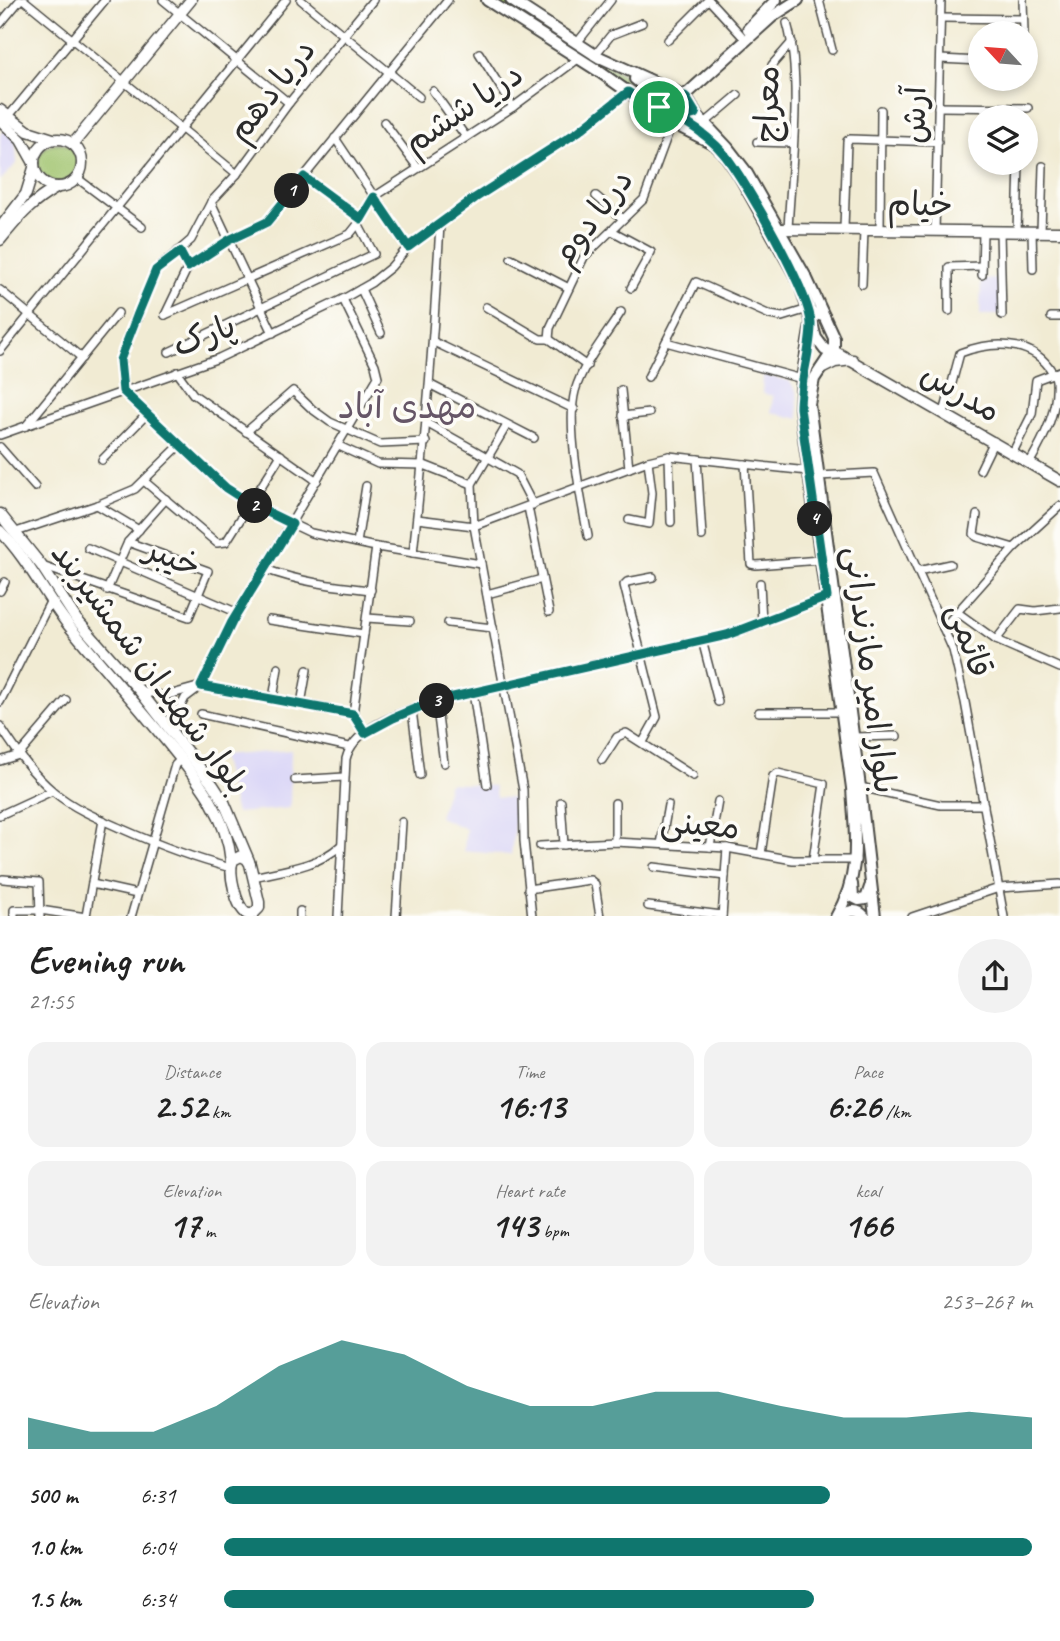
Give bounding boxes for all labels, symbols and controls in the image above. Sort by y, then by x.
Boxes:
north arrow [968,21,1038,91]
map controls [968,21,1038,175]
street label: دریا دهم [218,30,327,152]
street label: دریا ششم [395,53,533,167]
street label: معراج [745,65,790,143]
pin [629,77,689,137]
street label: آرش [892,84,936,144]
icon: arrive [640,88,678,126]
button: layers [968,105,1038,175]
street label: دریا دوم [542,160,645,276]
pin: 1 [274,174,310,208]
text: 1 [287,178,296,202]
street label: خیام [887,182,953,230]
street label: پارک [167,304,241,366]
street label: مدرس [913,352,1009,432]
district label: مهدی آباد [338,384,476,429]
pin: 2 [238,489,272,524]
text: 2 [250,493,259,517]
pin: 4 [798,502,832,536]
text: 4 [810,506,819,530]
street label: خیبر [136,526,207,587]
street label: بلوار شهیدان شمشیربند [42,533,260,803]
street label: بلوار امیر مازندرانی [835,544,907,796]
street label: قائمی [938,597,1002,683]
pin: 3 [420,684,454,718]
text: 3 [432,688,441,712]
street label: معینی [659,800,741,848]
text: Evening run [28,937,184,984]
button: share [958,939,1032,1013]
text: 21:55 [28,987,74,1016]
text: Distance [164,1060,220,1084]
text: Time [515,1060,545,1084]
text: Pace [853,1060,883,1084]
text: 2.52 [154,1084,207,1129]
text: 16:13 [495,1084,565,1129]
text: 6:26 [825,1084,881,1129]
text: km [207,1100,230,1124]
text: /km [881,1100,911,1124]
text: Elevation [163,1179,221,1203]
text: Heart rate [495,1179,565,1203]
text: kcal [855,1179,881,1203]
text: 17 [169,1203,200,1248]
text: 143 [491,1203,538,1248]
text: 166 [844,1203,892,1248]
text: m [200,1219,215,1243]
text: bpm [538,1219,569,1243]
text: Elevation [28,1287,99,1316]
text: 253–267 m [941,1287,1032,1316]
text: 500 m [28,1481,77,1510]
text: 6:31 [140,1481,176,1510]
text: 1.0 km [28,1533,82,1562]
text: 6:04 [140,1533,176,1562]
text: 1.5 km [28,1585,81,1614]
text: 6:34 [140,1585,176,1614]

